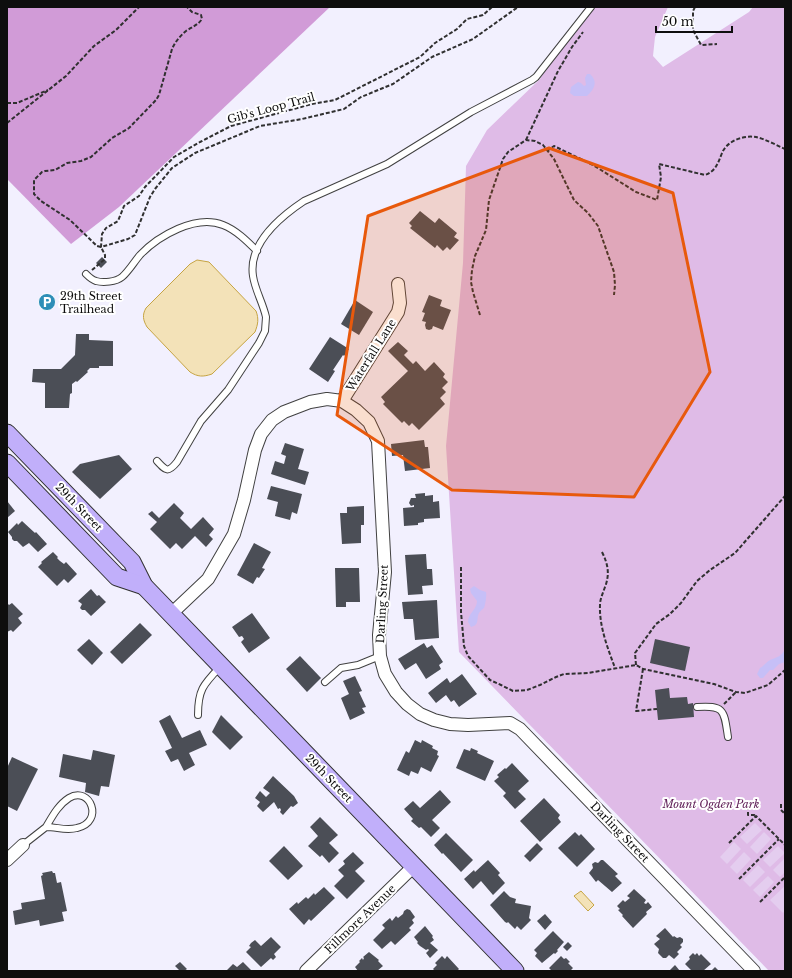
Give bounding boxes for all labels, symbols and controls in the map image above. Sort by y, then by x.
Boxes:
scale bar [656,8,732,34]
text: 50 m [662,14,694,29]
street label: Gib's Loop Trail [226,89,317,126]
place label: 29th Street Trailhead [60,289,123,316]
parking icon: 29th Street Trailhead [37,292,57,312]
street label: Waterfall Lane [343,316,399,395]
street label: 29th Street [52,480,106,535]
street label: Darling Street [373,564,391,644]
street label: 29th Street [302,751,356,806]
park label: Mount Ogden Park [661,797,760,811]
street label: Darling Street [588,799,653,866]
street label: Fillmore Avenue [322,882,398,956]

